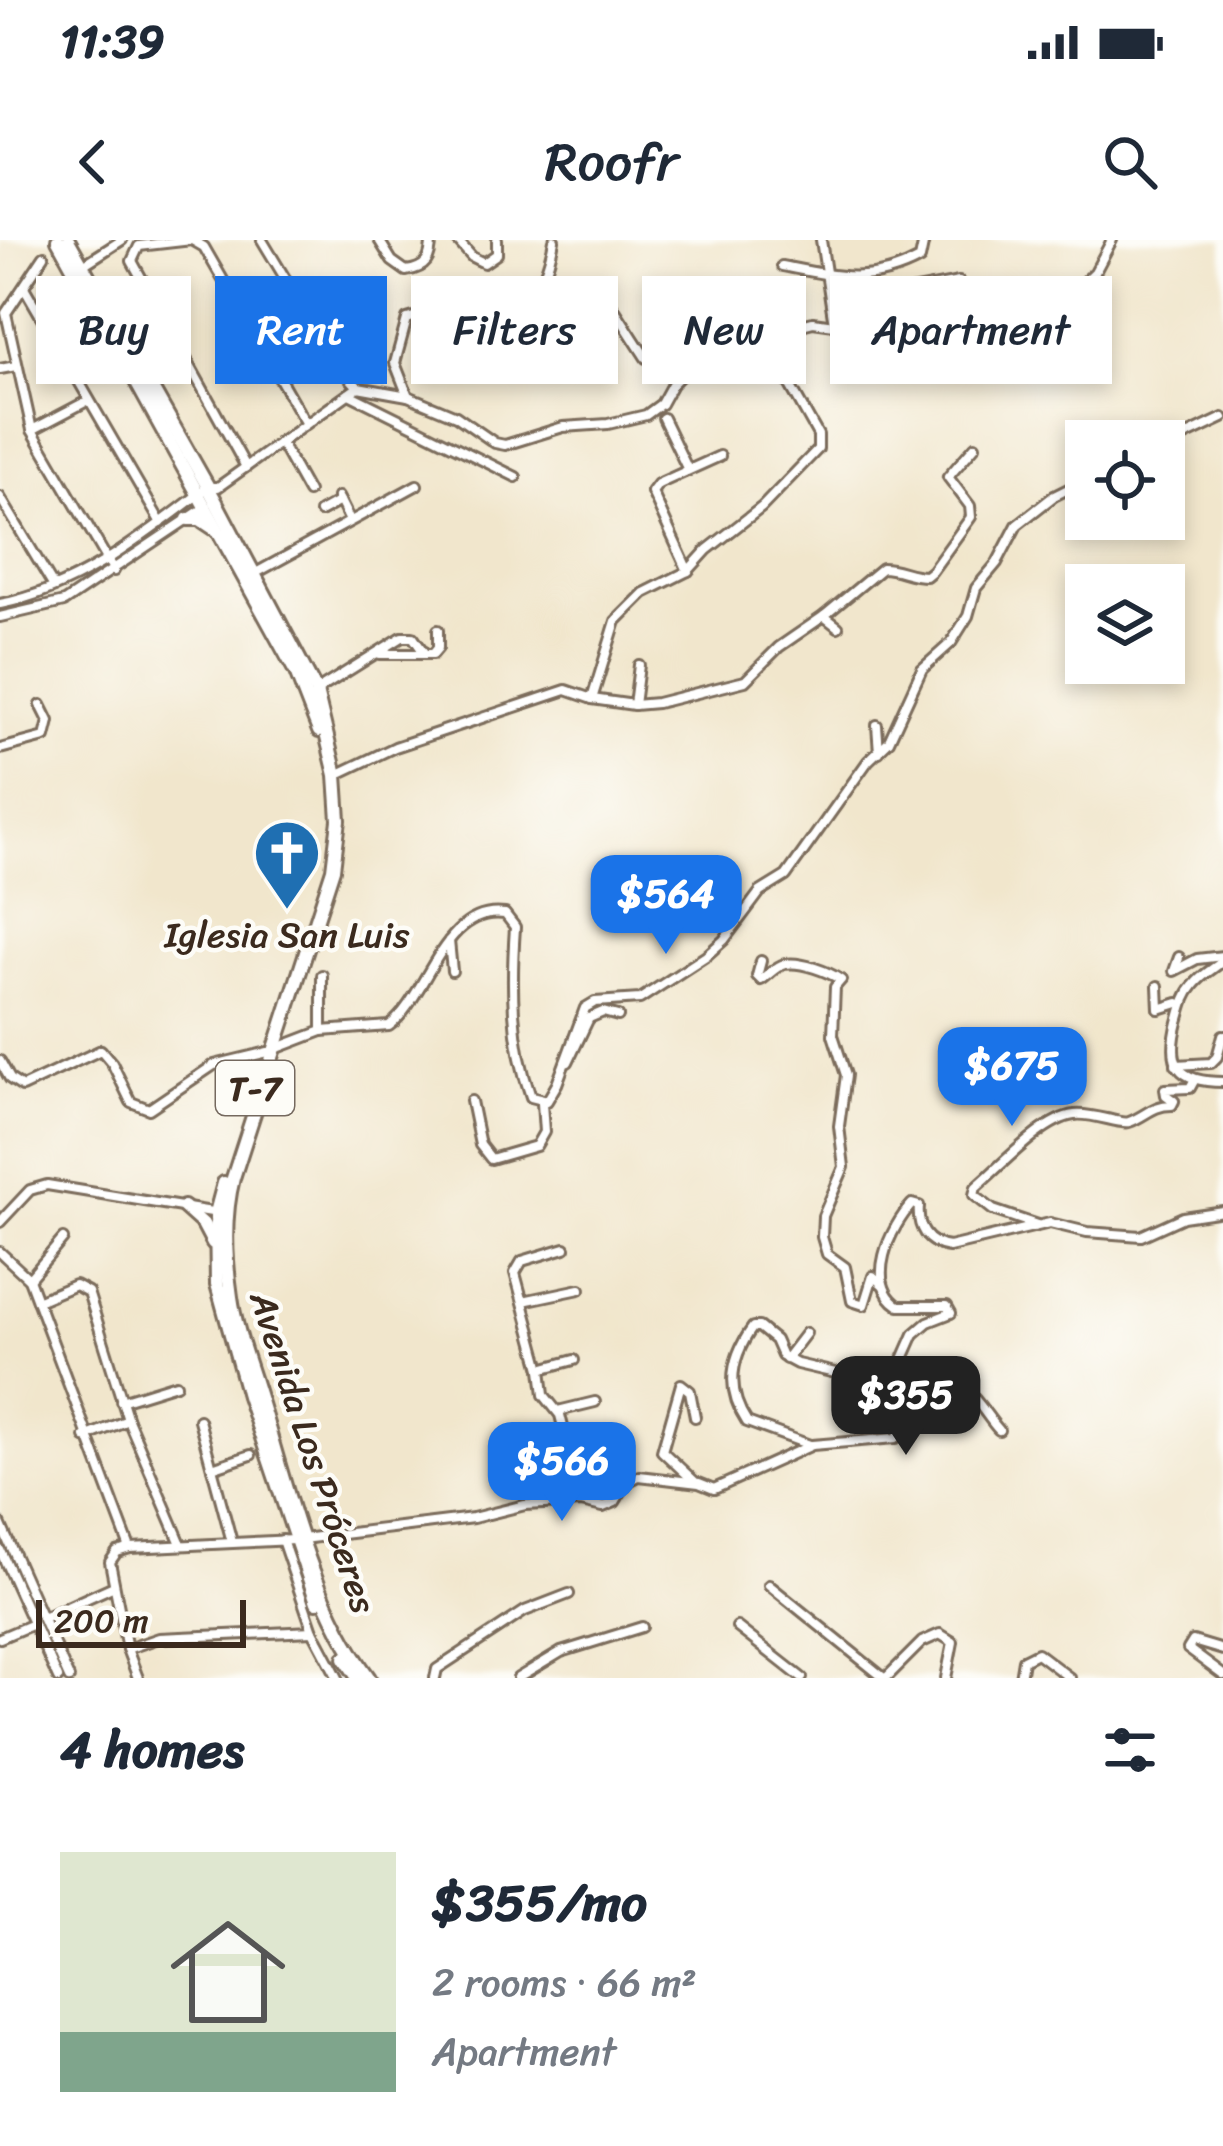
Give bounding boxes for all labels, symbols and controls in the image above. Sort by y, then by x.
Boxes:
text: 11:39 [60,2,165,82]
text: Roofr [545,114,678,210]
icon: back [60,129,126,195]
icon: search [1097,129,1163,195]
chip: Buy [36,276,191,384]
chip: Rent [215,276,387,384]
chip: Filters [411,276,618,384]
chip: New [642,276,806,384]
chip: Apartment [830,276,1112,384]
map controls [1065,420,1185,684]
button: locate [1065,420,1185,540]
button: layers [1065,564,1185,684]
church icon: Iglesia San Luis [252,818,322,912]
pin: $564 [595,855,737,957]
text: $564 [618,859,714,928]
place label: Iglesia San Luis [163,903,410,967]
pin: $675 [941,1027,1083,1129]
text: $675 [965,1031,1059,1100]
road number: T-7 [216,1061,294,1115]
street label: Avenida Los Próceres [230,1282,396,1622]
pin: $355 [835,1356,977,1458]
text: $355 [858,1360,954,1429]
pin: $566 [491,1422,633,1524]
text: $566 [515,1426,609,1495]
text: 200 m [54,1592,149,1650]
scale bar [36,1594,246,1647]
text: 4 homes [60,1705,244,1795]
icon: filters [1097,1717,1163,1783]
text: $355/mo [432,1858,647,1948]
icon: home [156,1900,300,2044]
text: 2 rooms · 66 m² [432,1948,697,2017]
text: Apartment [432,2017,616,2086]

